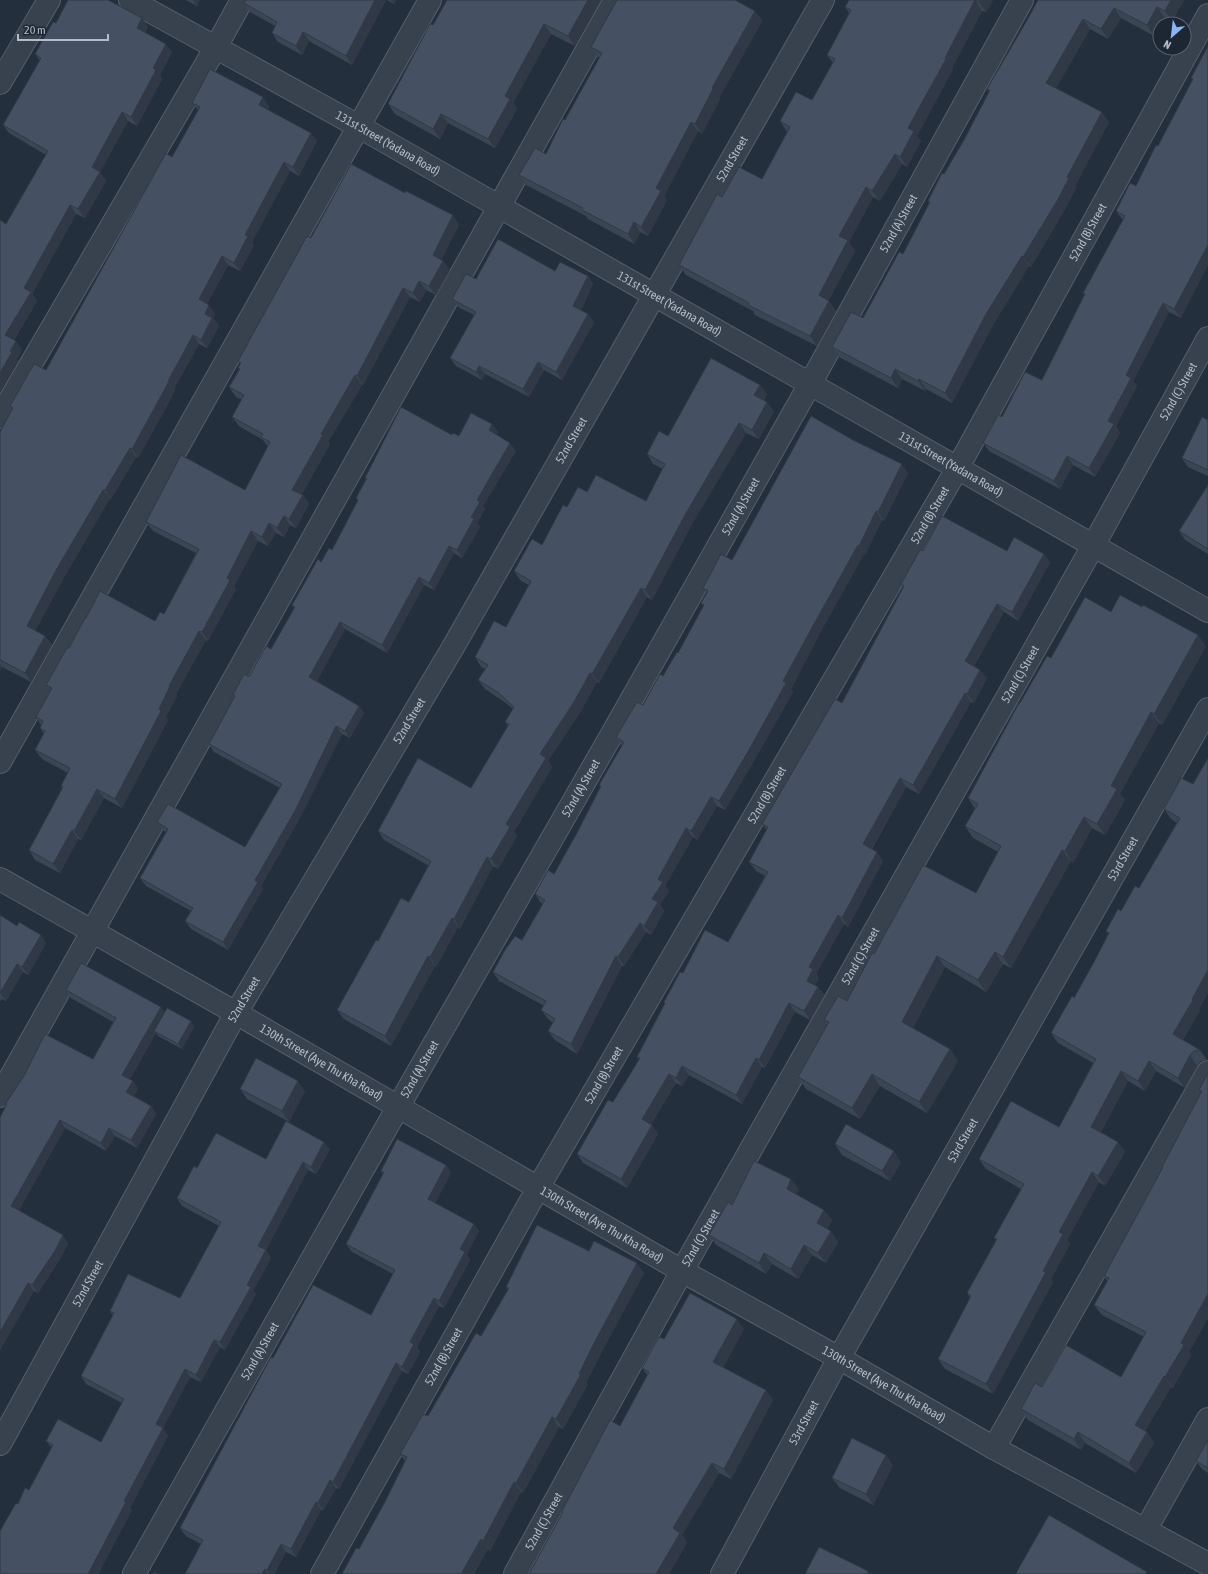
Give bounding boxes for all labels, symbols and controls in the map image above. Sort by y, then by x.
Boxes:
scale bar [18,16,108,42]
north arrow [1152,16,1192,56]
text: 20 m [24,23,46,37]
text: N [1162,38,1173,52]
street label: 131st Street (Yadana Road) [333,108,443,178]
street label: 52nd Street [713,133,751,185]
street label: 52nd (A) Street [877,192,921,255]
street label: 52nd (B) Street [1066,200,1110,264]
street label: 131st Street (Yadana Road) [615,268,724,339]
street label: 52nd (C) Street [1157,360,1200,423]
street label: 52nd Street [553,414,590,466]
street label: 131st Street (Yadana Road) [896,429,1005,500]
street label: 52nd (A) Street [719,475,763,538]
street label: 52nd (B) Street [908,484,952,546]
street label: 52nd (C) Street [999,643,1042,705]
street label: 52nd Street [390,695,429,746]
street label: 52nd (A) Street [559,756,603,820]
street label: 52nd (B) Street [745,764,789,826]
street label: 53rd Street [1105,834,1141,883]
street label: 52nd (C) Street [839,924,883,987]
street label: 52nd Street [225,974,263,1025]
street label: 130th Street (Aye Thu Kha Road) [257,1021,385,1103]
street label: 52nd (A) Street [398,1037,442,1101]
street label: 52nd (B) Street [582,1043,626,1106]
street label: 53rd Street [945,1115,981,1165]
street label: 130th Street (Aye Thu Kha Road) [538,1184,666,1266]
street label: 52nd (C) Street [679,1206,723,1269]
street label: 52nd Street [70,1257,106,1309]
street label: 52nd (A) Street [238,1319,282,1383]
street label: 52nd (B) Street [422,1325,466,1388]
street label: 130th Street (Aye Thu Kha Road) [820,1343,948,1425]
street label: 53rd Street [786,1398,822,1447]
street label: 52nd (C) Street [522,1490,566,1553]

